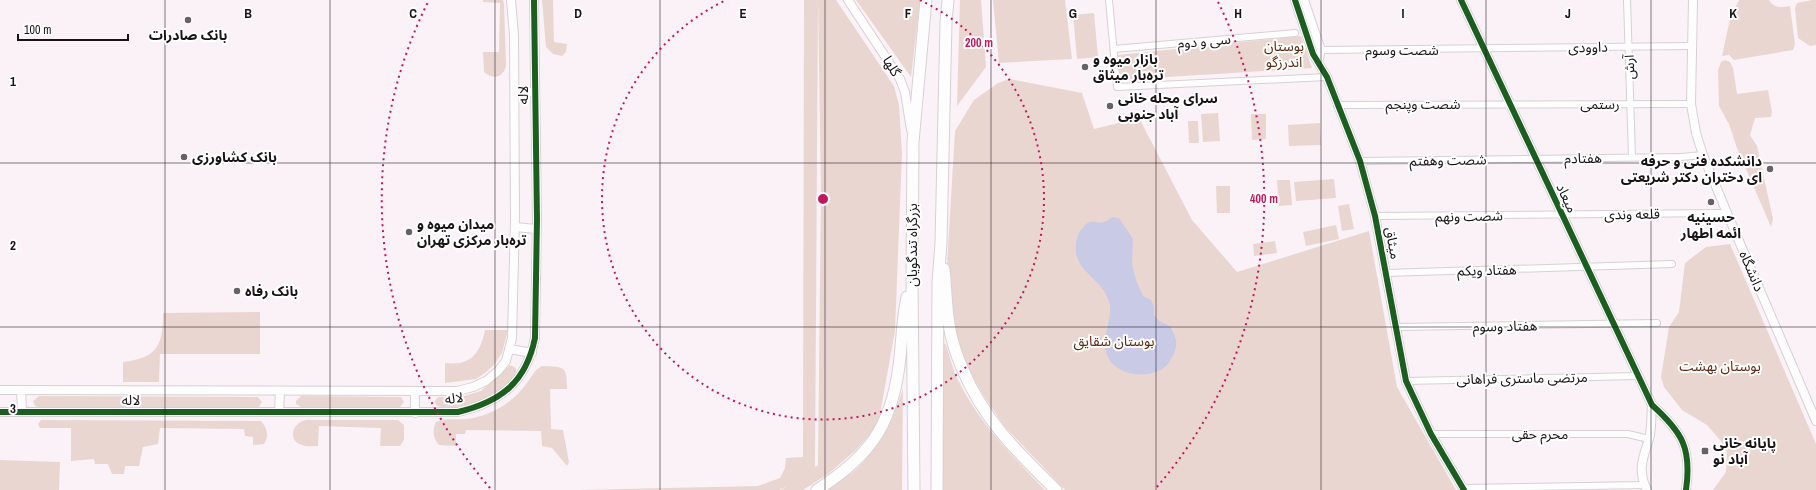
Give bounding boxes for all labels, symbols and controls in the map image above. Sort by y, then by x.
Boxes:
text: B [244,5,252,22]
text: C [409,5,417,22]
text: D [574,5,582,22]
text: E [739,5,747,22]
text: F [905,5,912,22]
text: G [1069,5,1077,22]
text: H [1234,5,1242,22]
text: I [1402,5,1405,22]
text: J [1565,5,1571,22]
text: K [1729,5,1737,22]
marker: بانک صادرات [183,15,193,25]
scale bar [18,16,128,42]
text: 100 m [24,22,51,38]
place label: بانک صادرات [149,26,227,44]
street label: سی و دوم [1176,30,1232,54]
text: 200 m [965,35,993,51]
park label: بوستان اندرزگو [1264,37,1304,71]
street label: داوودی [1568,38,1608,56]
street label: شصت وسوم [1365,41,1439,61]
place label: بازار میوه و تره‌بار میثاق [1093,50,1164,84]
street label: گلها [879,52,905,80]
street label: آرش [1620,53,1638,80]
marker: بازار میوه و تره‌بار میثاق [1080,62,1090,72]
text: 1 [10,73,16,90]
street label: لاله [514,86,532,104]
place label: سرای محله خانی آباد جنوبی [1118,89,1218,123]
street label: شصت وپنجم [1386,95,1460,115]
street label: رستمی [1580,95,1620,113]
marker: سرای محله خانی آباد جنوبی [1105,101,1115,111]
place label: بانک کشاورزی [192,148,277,166]
street label: هفتادم [1564,149,1602,169]
street label: شصت وهفتم [1409,150,1487,172]
marker: بانک کشاورزی [179,152,189,162]
place label: دانشکده فنی و حرفه ای دختران دکتر شریعتی [1621,152,1762,186]
marker: دانشکده فنی و حرفه ای دختران دکتر شریعتی [1765,164,1775,174]
street label: میعاد [1552,180,1582,216]
text: 400 m [1250,191,1278,207]
centre of rings [816,192,830,206]
marker: حسینیه ائمه اطهار [1706,197,1716,207]
street label: بزرگراه تندگویان [903,203,921,287]
street label: قلعه وندی [1604,205,1660,223]
street label: شصت ونهم [1435,206,1503,228]
place label: حسینیه ائمه اطهار [1680,208,1741,242]
place label: میدان میوه و تره‌بار مرکزی تهران [417,215,527,249]
street label: میثاق [1381,225,1405,261]
marker: میدان میوه و تره‌بار مرکزی تهران [404,227,414,237]
text: 2 [10,237,16,254]
street label: دانشگاه [1735,248,1769,294]
street label: هفتاد ویکم [1457,260,1517,282]
place label: بانک رفاه [245,282,298,300]
marker: بانک رفاه [232,286,242,296]
street label: هفتاد وسوم [1472,316,1538,338]
park label: بوستان شقایق [1074,332,1155,351]
park label: بوستان بهشت [1679,357,1761,375]
street label: مرتضی ماستری فراهانی [1456,368,1588,388]
street label: لاله [444,388,464,408]
street label: لاله [122,391,140,409]
text: 3 [10,400,16,417]
street label: محرم حقی [1512,425,1568,445]
place label: پایانه خانی آباد نو [1713,434,1776,468]
marker: پایانه خانی آباد نو [1700,446,1710,456]

